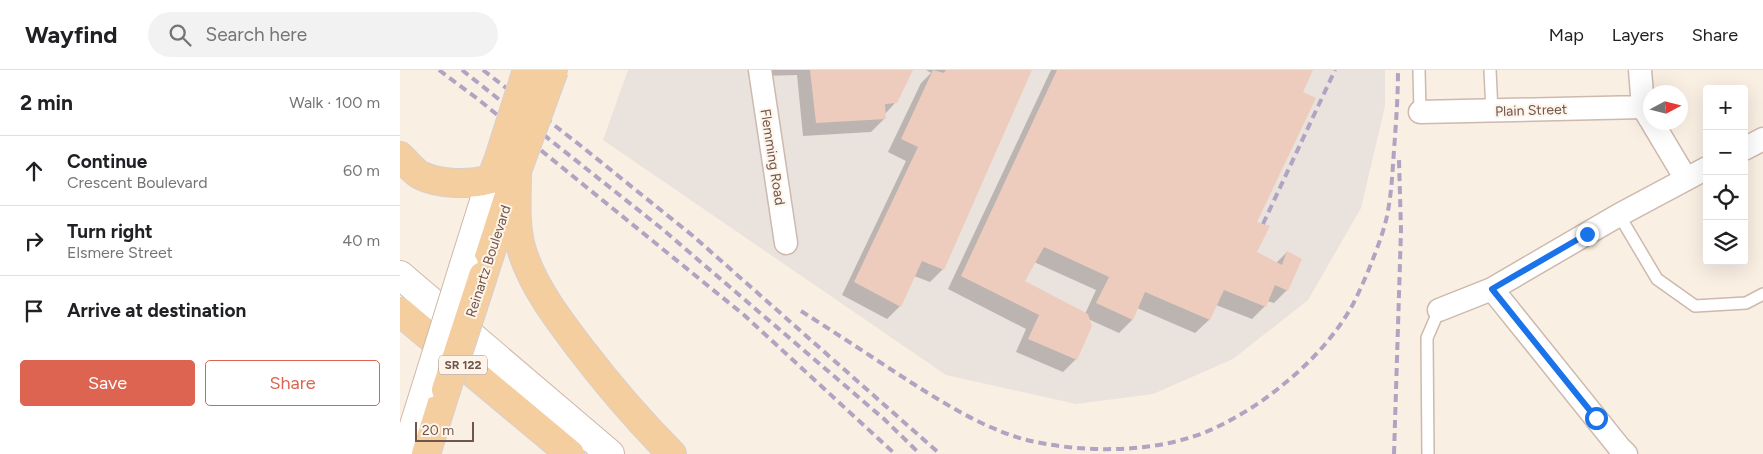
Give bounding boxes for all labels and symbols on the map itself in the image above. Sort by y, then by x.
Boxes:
north arrow [1643,85,1688,130]
street label: Plain Street [1495,101,1567,120]
street label: Flemming Road [757,108,788,206]
street label: Reinartz Boulevard [462,203,515,320]
route end [1576,223,1599,246]
road number: SR 122 [439,356,487,374]
route start [1585,407,1608,430]
scale bar [415,419,474,442]

